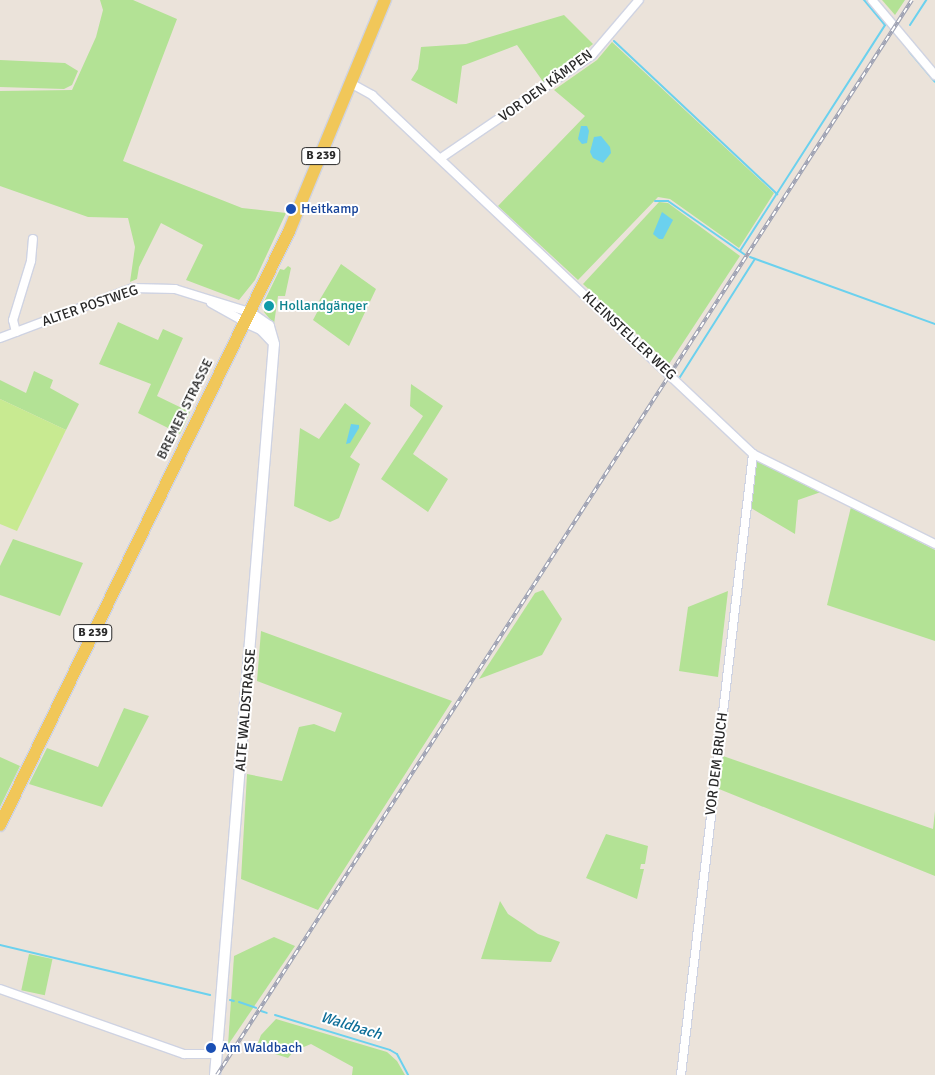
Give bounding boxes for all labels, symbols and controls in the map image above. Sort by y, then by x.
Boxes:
street label: VOR DEN KÄMPEN [496,46,596,126]
road number: B 239 [301,146,341,166]
place label: Heitkamp [301,201,359,217]
marker: Heitkamp [285,203,297,215]
street label: ALTER POSTWEG [40,282,140,330]
street label: KLEINSTELLER WEG [579,288,679,384]
place label: Hollandgänger [279,298,368,314]
marker: Hollandgänger [263,300,275,312]
street label: BREMER STRASSE [153,356,217,462]
road number: B 239 [73,624,113,642]
street label: ALTE WALDSTRASSE [232,648,260,772]
street label: VOR DEM BRUCH [702,711,732,817]
water label: Waldbach [318,1008,384,1044]
place label: Am Waldbach [221,1040,302,1056]
marker: Am Waldbach [205,1042,217,1054]

